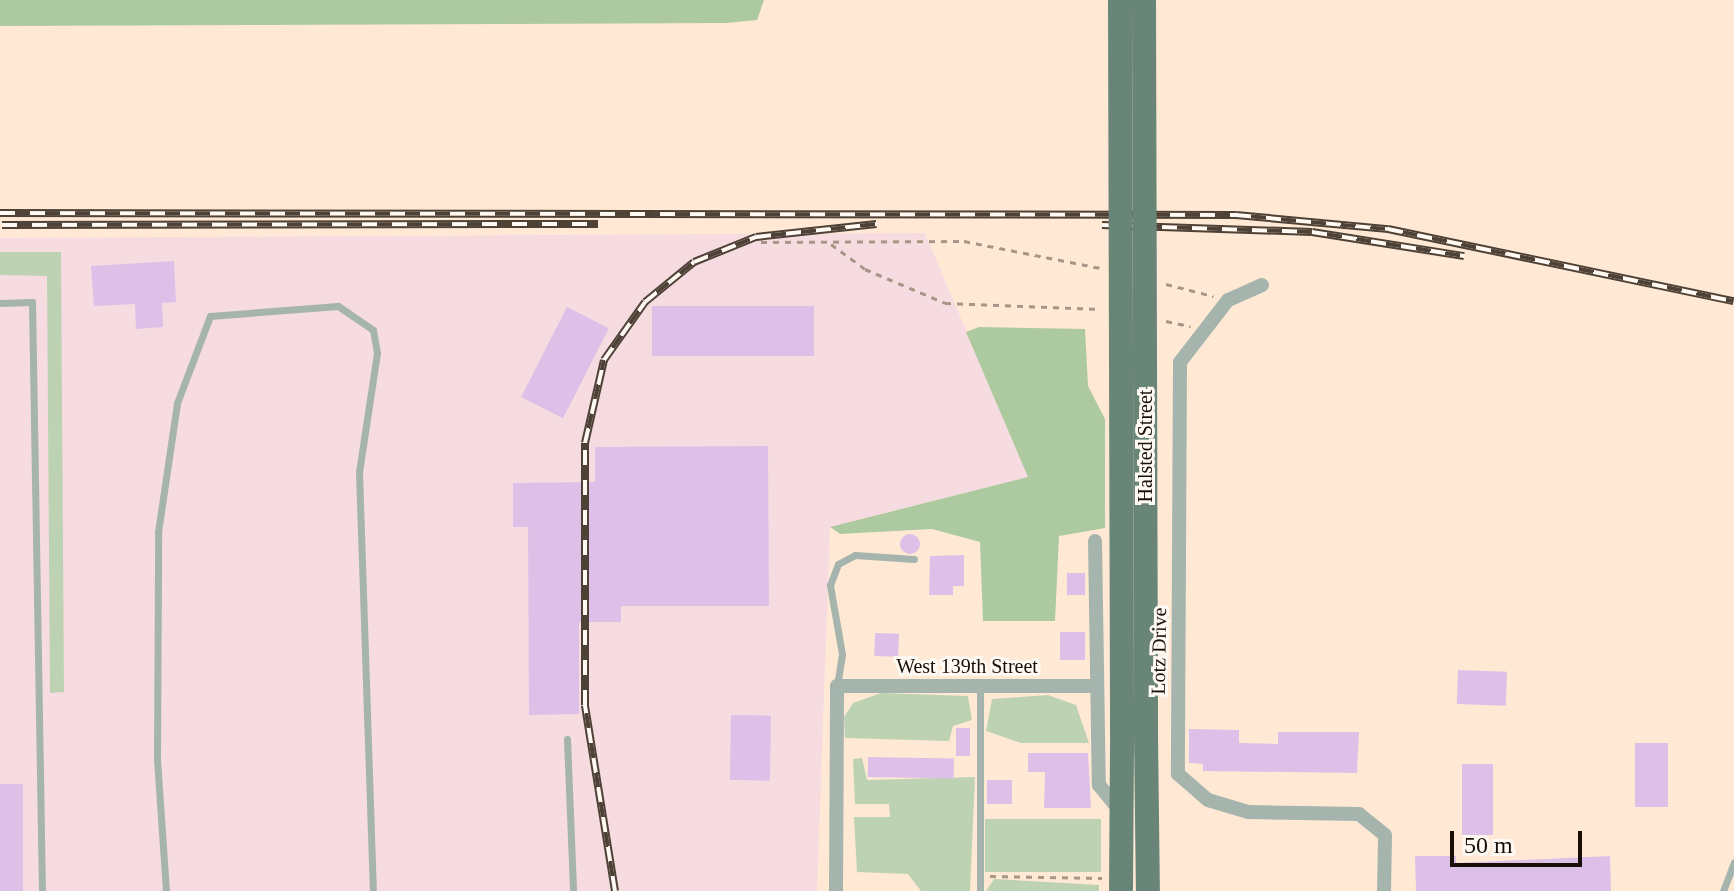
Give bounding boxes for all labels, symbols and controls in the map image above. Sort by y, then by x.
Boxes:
street label: Halsted Street [1133,390,1157,502]
street label: Lotz Drive [1146,607,1172,695]
street label: West 139th Street [896,654,1038,678]
scale bar [1454,815,1586,865]
text: 50 m [1464,832,1513,858]

